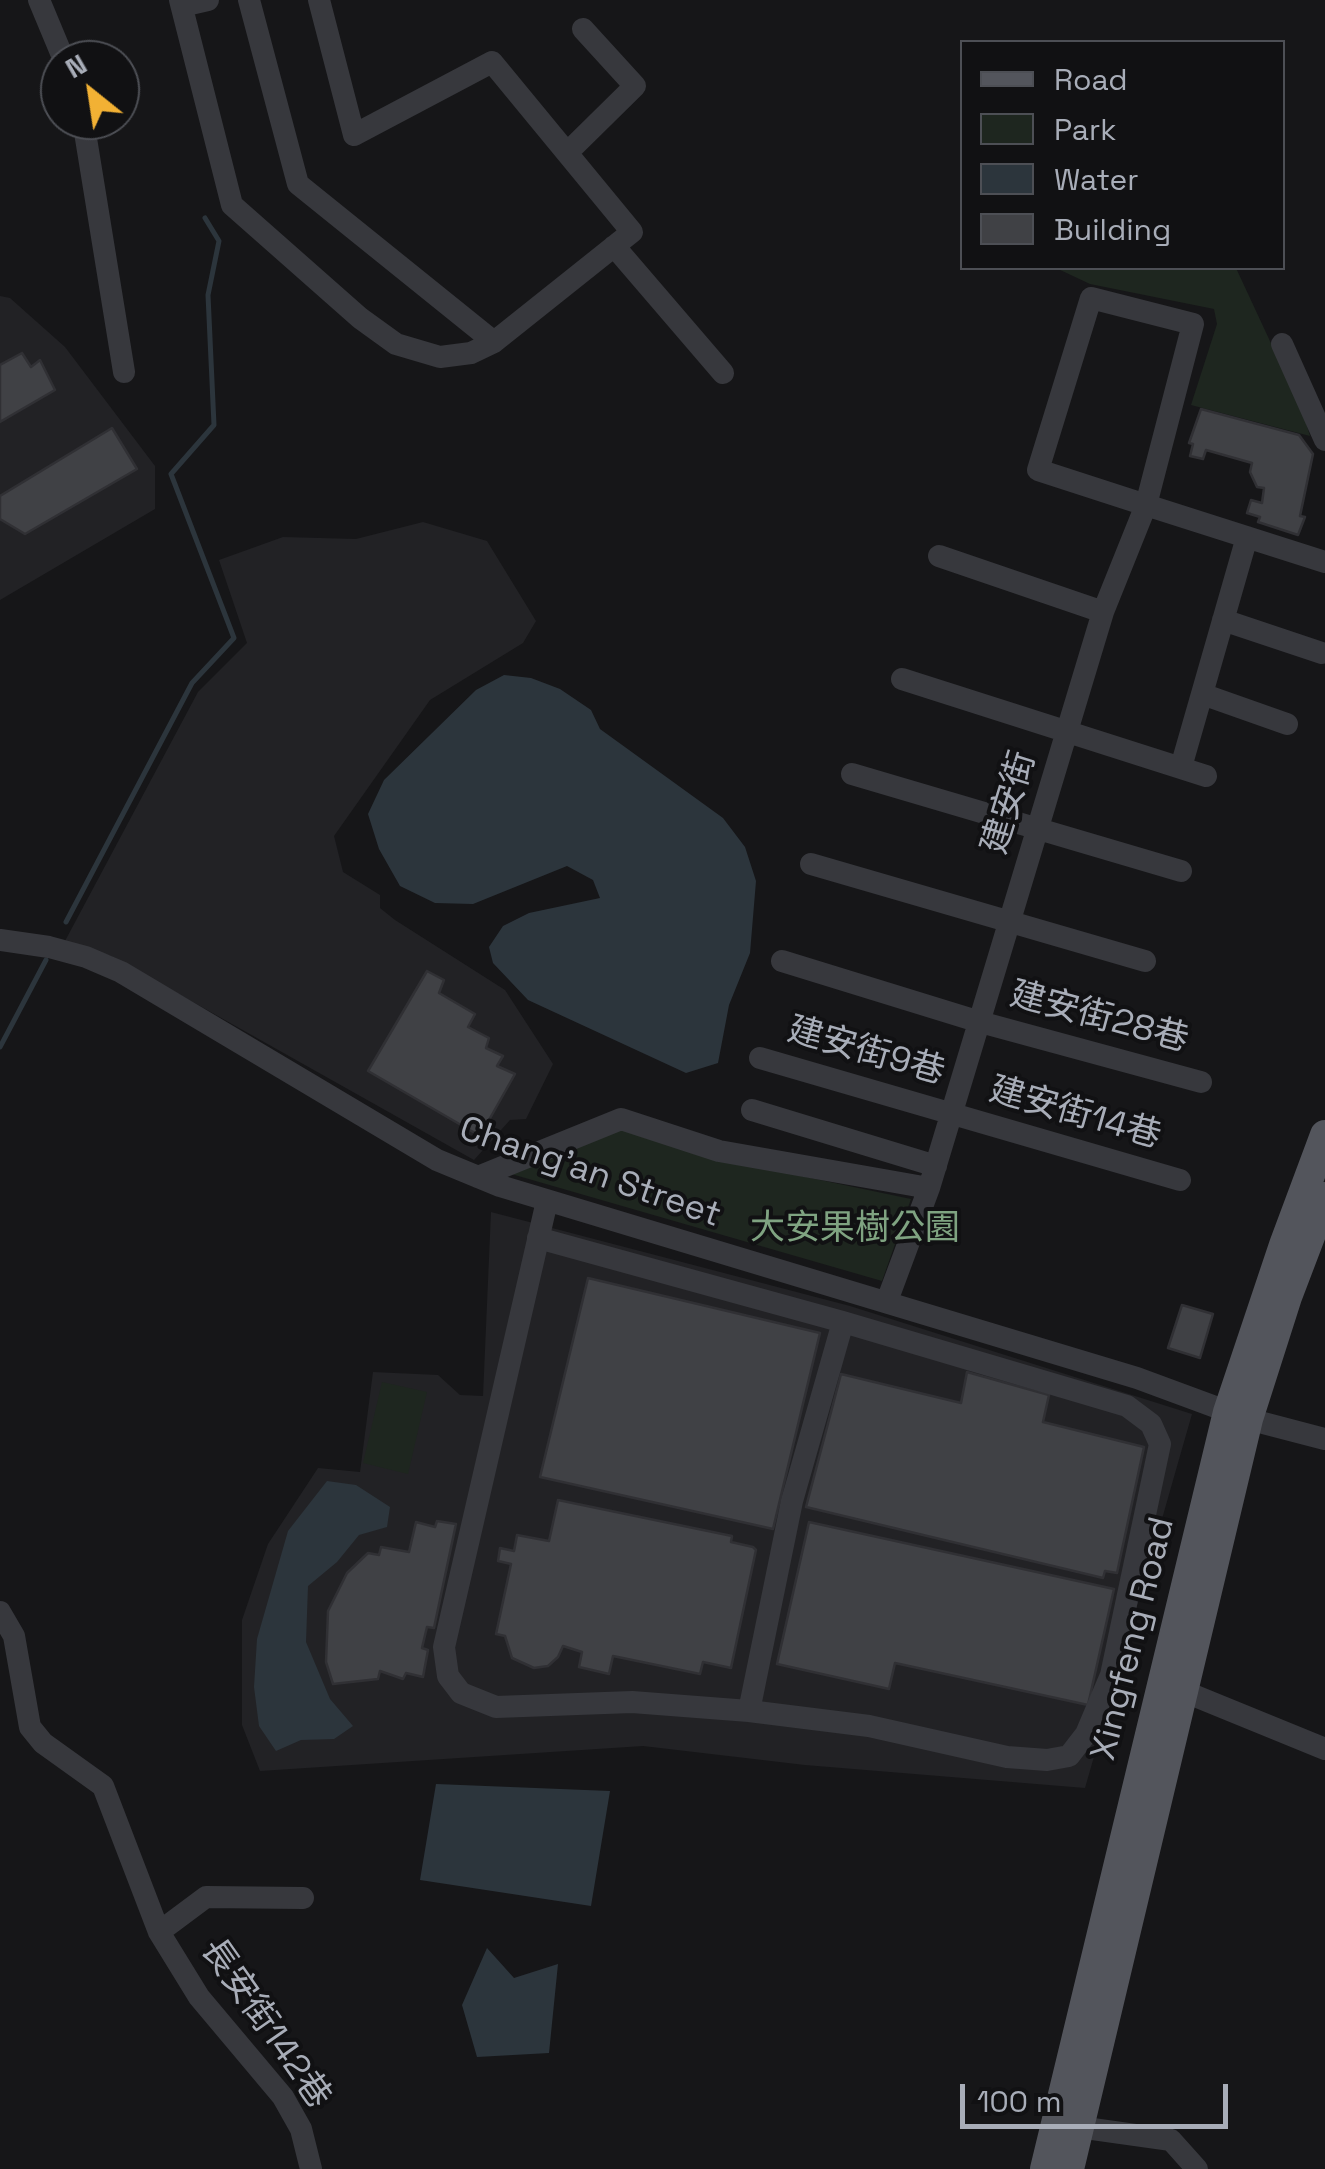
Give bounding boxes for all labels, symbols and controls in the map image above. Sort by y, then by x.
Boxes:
north arrow [40,40,140,140]
legend [960,40,1285,270]
text: N [59,45,93,86]
text: Road [1054,60,1128,99]
text: Park [1054,110,1116,149]
text: Water [1054,160,1139,199]
text: Building [1054,210,1171,249]
street label: 建安街 [975,747,1045,859]
street label: 建安街28巷 [1005,974,1193,1062]
street label: 建安街9巷 [783,1010,949,1094]
street label: 建安街14巷 [984,1069,1166,1159]
street label: Chang'an Street [454,1109,726,1237]
park label: 大安果樹公園 [750,1209,960,1251]
street label: Xingfeng Road [1084,1513,1184,1765]
street label: 長安街142巷 [191,1931,339,2117]
scale bar [965,2064,1232,2126]
text: 100 m [977,2082,1062,2121]

